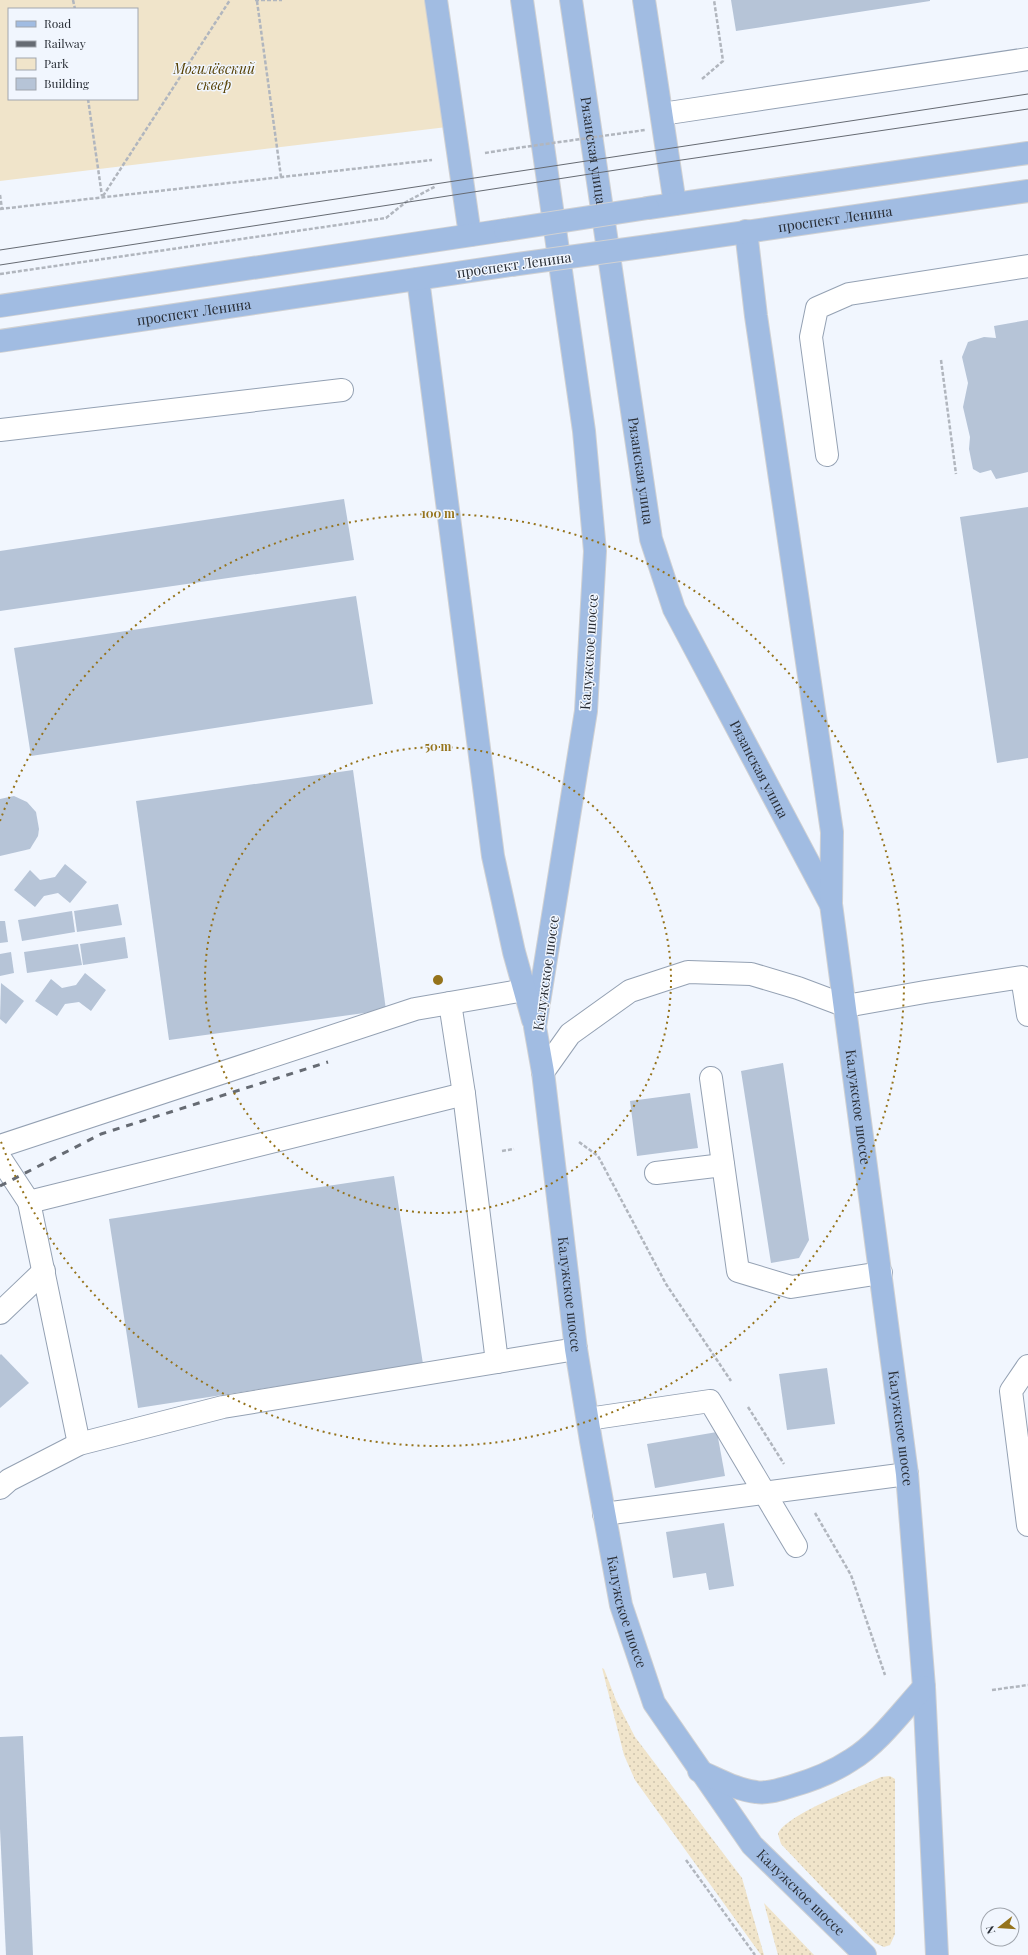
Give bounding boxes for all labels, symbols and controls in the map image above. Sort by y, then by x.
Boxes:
legend [8,8,138,100]
text: Road [44,15,71,31]
text: Railway [44,35,86,51]
text: Park [44,55,69,71]
park label: Могилёвский сквер [172,59,256,94]
text: Building [44,75,90,91]
street label: Рязанская улица [576,95,611,205]
street label: проспект Ленина [777,201,894,236]
street label: проспект Ленина [455,247,572,282]
street label: проспект Ленина [135,294,252,330]
street label: Рязанская улица [624,416,659,526]
text: 100 m [421,505,455,521]
street label: Калужское шоссе [575,593,602,710]
street label: Рязанская улица [726,717,793,821]
text: 50 m [425,738,452,754]
street label: Калужское шоссе [528,914,563,1032]
centre of rings [431,973,445,987]
street label: Калужское шоссе [841,1048,876,1166]
street label: Калужское шоссе [554,1236,586,1353]
street label: Калужское шоссе [884,1369,918,1487]
street label: Калужское шоссе [603,1554,652,1671]
street label: Калужское шоссе [753,1845,849,1940]
north arrow [980,1907,1020,1947]
text: N [982,1924,998,1936]

